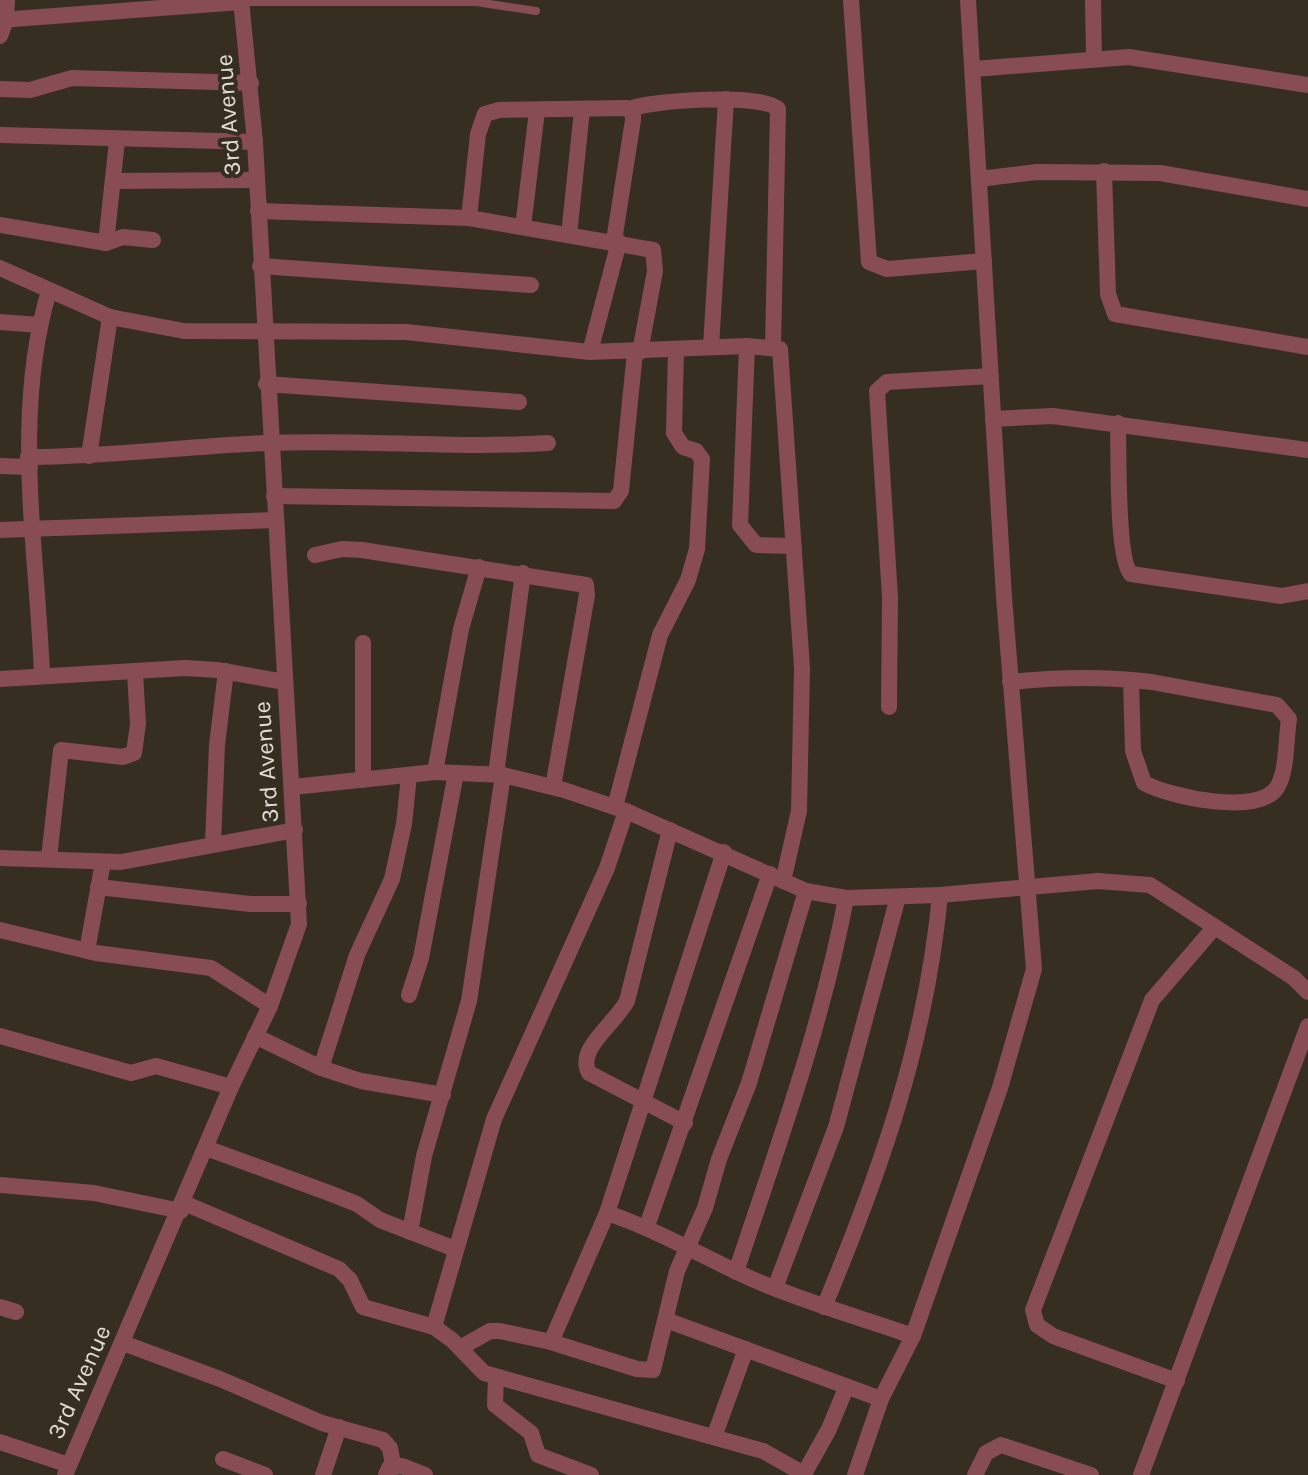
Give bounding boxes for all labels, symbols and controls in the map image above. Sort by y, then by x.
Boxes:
street label: 3rd Avenue [210,53,246,177]
street label: 3rd Avenue [248,700,284,824]
street label: 3rd Avenue [41,1321,117,1443]

